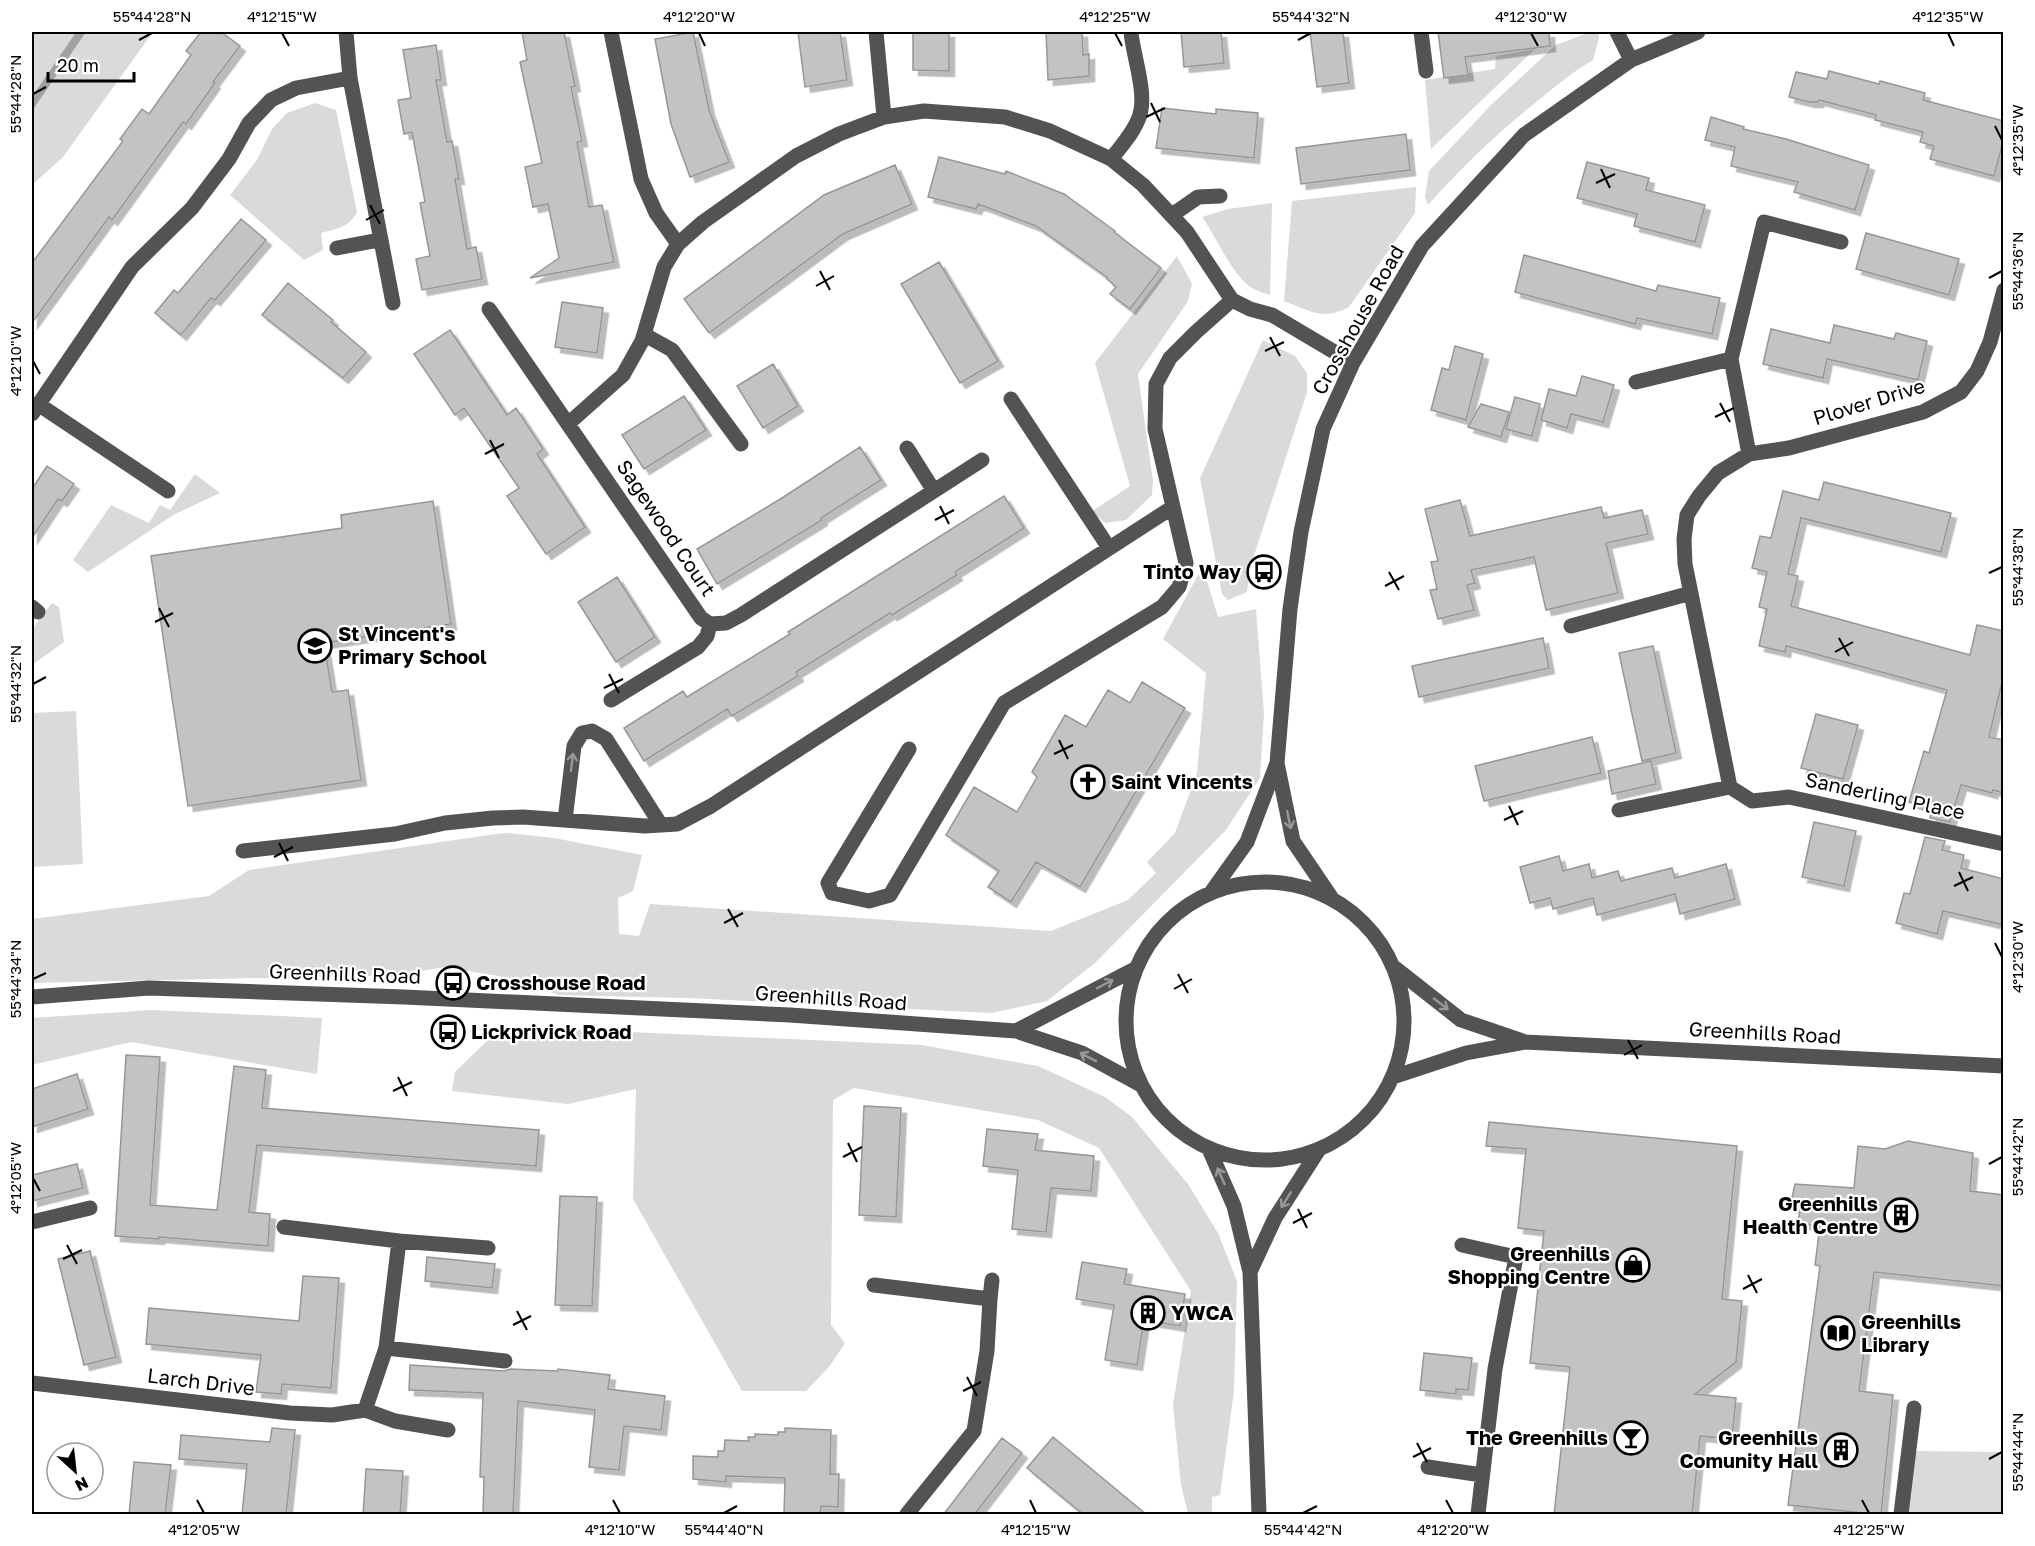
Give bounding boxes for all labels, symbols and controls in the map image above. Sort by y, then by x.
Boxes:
text: 55°44'28"N [113,7,191,25]
text: 4°12'15"W [247,7,317,25]
text: 4°12'20"W [663,7,735,25]
text: 4°12'25"W [1079,7,1151,25]
text: 55°44'32"N [1272,7,1350,25]
text: 4°12'30"W [1495,7,1567,25]
text: 4°12'35"W [1912,7,1984,25]
scale bar [48,45,134,83]
text: 20 m [57,54,99,76]
text: 55°44'28"N [6,55,24,133]
text: 4°12'35"W [2008,104,2026,176]
text: 55°44'36"N [2008,232,2026,310]
street label: Crosshouse Road [1306,241,1408,398]
text: 4°12'10"W [6,326,24,396]
street label: Plover Drive [1810,373,1928,429]
street label: Sagewood Court [612,455,721,600]
text: 55°44'38"N [2008,528,2026,606]
bus stop icon: Tinto Way [1246,554,1282,590]
place label: Tinto Way [1143,559,1241,583]
place label: St Vincent's Primary School [338,621,487,668]
school or university icon: St Vincent's Primary School [297,628,333,664]
text: 55°44'32"N [6,645,24,723]
one-way arrow [567,753,578,773]
church icon: Saint Vincents [1070,764,1106,800]
street label: Sanderling Place [1803,766,1967,824]
place label: Saint Vincents [1111,769,1253,793]
one-way arrow [1284,810,1295,829]
text: 4°12'30"W [2008,921,2026,993]
text: 55°44'34"N [6,940,24,1018]
street label: Greenhills Road [269,958,422,988]
bus stop icon: Crosshouse Road [435,965,471,1001]
place label: Crosshouse Road [476,970,646,994]
one-way arrow [1095,978,1113,990]
street label: Greenhills Road [754,980,908,1014]
one-way arrow [1433,998,1449,1011]
bus stop icon: Lickprivick Road [430,1014,466,1050]
street label: Greenhills Road [1688,1016,1842,1048]
place label: Lickprivick Road [471,1019,632,1043]
one-way arrow [1079,1050,1097,1062]
text: 55°44'42"N [2008,1118,2026,1196]
text: 4°12'05"W [6,1142,24,1214]
one-way arrow [1214,1168,1226,1186]
one-way arrow [1280,1191,1292,1208]
place label: Greenhills Health Centre [1743,1191,1878,1238]
building icon: Greenhills Health Centre [1883,1197,1919,1233]
place label: Greenhills Shopping Centre [1448,1241,1610,1288]
shop icon: Greenhills Shopping Centre [1615,1247,1651,1283]
building icon: YWCA [1130,1295,1166,1331]
place label: YWCA [1171,1300,1233,1324]
place label: Greenhills Library [1861,1309,1961,1356]
library icon: Greenhills Library [1820,1315,1856,1351]
street label: Larch Drive [146,1362,256,1400]
text: 55°44'44"N [2008,1412,2026,1492]
bar icon: The Greenhills [1613,1420,1649,1456]
place label: The Greenhills [1466,1425,1608,1449]
place label: Greenhills Comunity Hall [1679,1425,1818,1472]
building icon: Greenhills Comunity Hall [1823,1432,1859,1468]
north arrow [45,1441,105,1501]
text: N [72,1473,92,1496]
text: 4°12'05"W [168,1520,240,1538]
text: 4°12'10"W [585,1520,655,1538]
text: 55°44'40"N [684,1520,764,1538]
text: 4°12'15"W [1001,1520,1071,1538]
text: 55°44'42"N [1264,1520,1342,1538]
text: 4°12'20"W [1417,1520,1489,1538]
text: 4°12'25"W [1833,1520,1905,1538]

